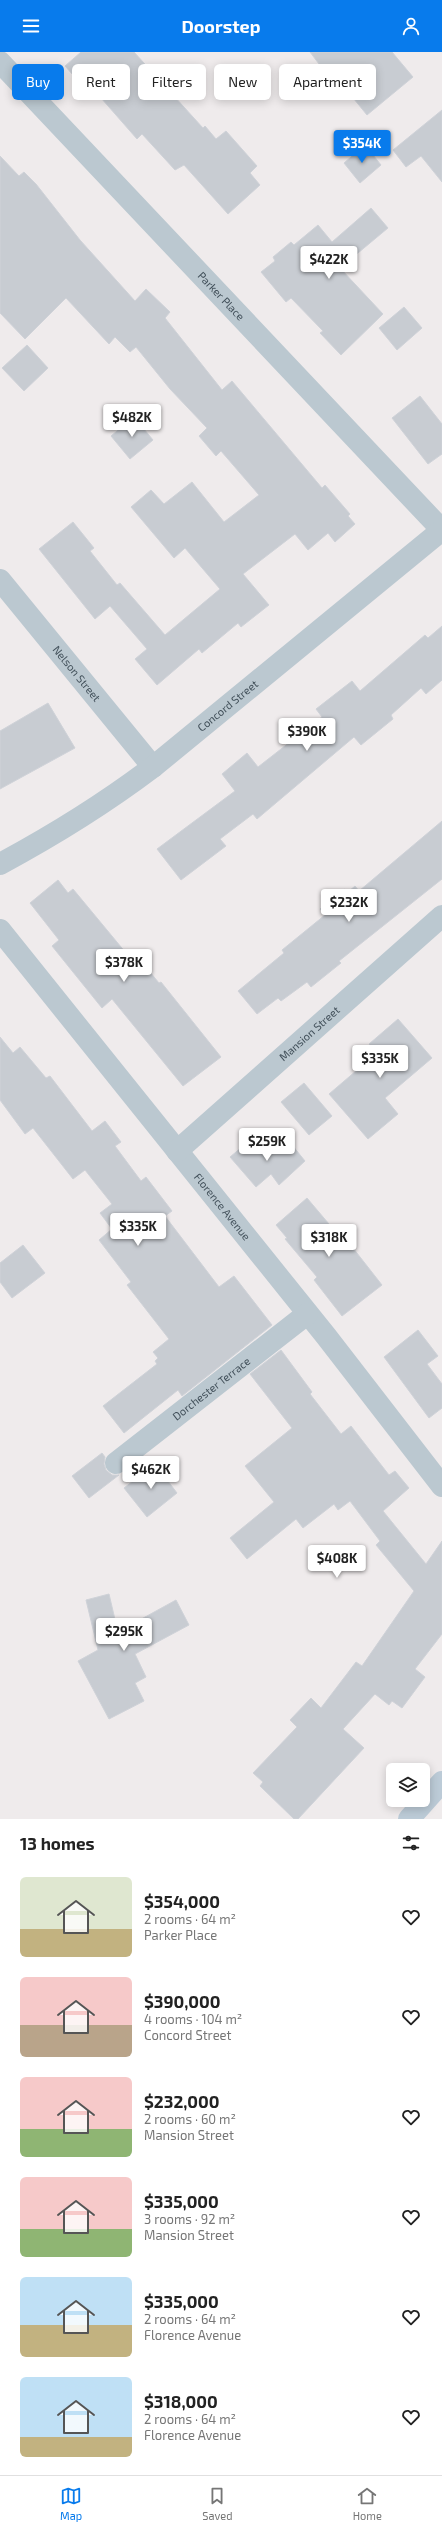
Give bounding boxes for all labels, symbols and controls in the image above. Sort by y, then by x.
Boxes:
icon: menu [20,15,42,37]
text: Doorstep [181,15,261,37]
icon: person [400,15,422,37]
chip: Buy [12,64,64,100]
chip: Rent [72,64,130,100]
chip: Filters [138,64,206,100]
chip: New [214,64,271,100]
chip: Apartment [279,64,376,100]
pin: $354K [334,130,390,164]
text: $354K [343,135,381,151]
pin: $422K [301,246,357,280]
text: $422K [309,251,349,267]
street label: Parker Place [195,269,248,323]
pin: $482K [104,404,160,438]
text: $482K [112,409,152,425]
street label: Nelson Street [50,643,104,704]
street label: Concord Street [195,677,260,734]
pin: $390K [279,718,335,752]
text: $390K [287,723,327,739]
pin: $232K [321,889,377,923]
text: $232K [330,894,368,910]
pin: $378K [96,949,152,983]
text: $378K [105,954,143,970]
street label: Mansion Street [276,1003,342,1063]
pin: $335K [352,1045,408,1079]
text: $335K [361,1050,399,1066]
pin: $259K [239,1128,295,1162]
text: $259K [248,1133,286,1149]
street label: Florence Avenue [192,1170,254,1243]
pin: $335K [110,1213,166,1247]
text: $335K [119,1218,157,1234]
pin: $318K [301,1224,357,1258]
text: $318K [311,1229,347,1245]
street label: Dorchester Terrace [170,1354,253,1422]
pin: $462K [123,1456,179,1490]
text: $462K [131,1461,171,1477]
pin: $408K [309,1545,365,1579]
text: $408K [317,1550,357,1566]
pin: $295K [96,1618,152,1652]
text: $295K [105,1623,143,1639]
map controls [386,1763,430,1807]
button: layers [386,1763,430,1807]
icon: filters [400,1832,422,1854]
text: 13 homes [20,1833,95,1853]
text: $354,000 [144,1891,220,1911]
icon: home [52,1893,100,1941]
icon: heart [400,1906,422,1928]
text: 2 rooms · 64 m² [144,1911,236,1927]
text: Parker Place [144,1927,217,1943]
text: $390,000 [144,1991,221,2011]
icon: home [52,1993,100,2041]
icon: heart [400,2006,422,2028]
text: 4 rooms · 104 m² [144,2011,242,2027]
text: Concord Street [144,2027,232,2043]
text: $232,000 [144,2091,220,2111]
icon: home [52,2093,100,2141]
icon: heart [400,2106,422,2128]
text: 2 rooms · 60 m² [144,2111,236,2127]
text: Mansion Street [144,2127,234,2143]
text: $335,000 [144,2191,219,2211]
icon: home [52,2193,100,2241]
icon: heart [400,2206,422,2228]
text: 3 rooms · 92 m² [144,2211,235,2227]
text: Mansion Street [144,2227,234,2243]
text: $335,000 [144,2291,219,2311]
icon: home [52,2293,100,2341]
icon: heart [400,2306,422,2328]
text: 2 rooms · 64 m² [144,2311,236,2327]
text: Florence Avenue [144,2327,241,2343]
text: $318,000 [144,2391,218,2411]
icon: home [52,2393,100,2441]
icon: heart [400,2406,422,2428]
text: 2 rooms · 64 m² [144,2411,236,2427]
text: Florence Avenue [144,2427,241,2443]
tab: Map [60,2485,82,2522]
tab: Saved [202,2485,233,2522]
tab: Home [353,2485,382,2522]

